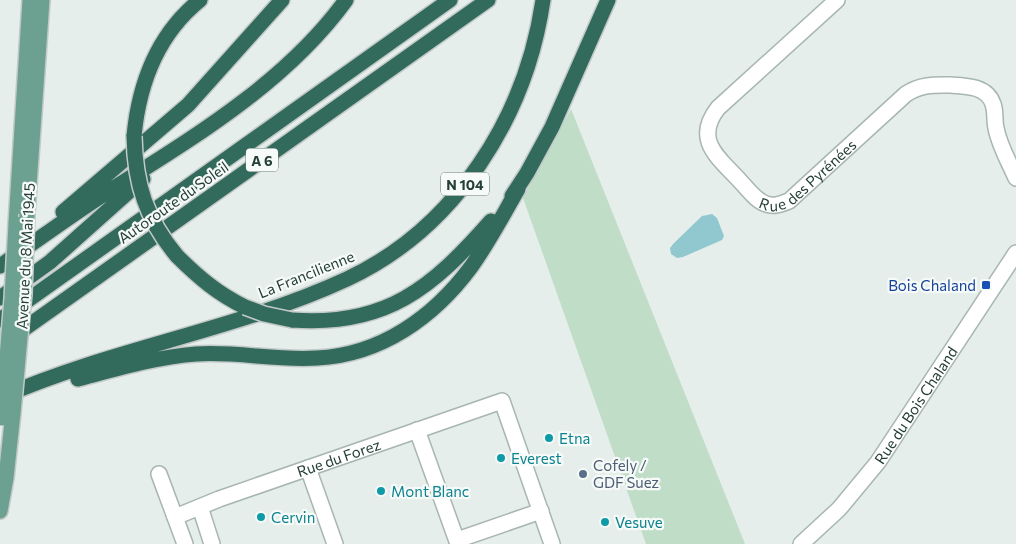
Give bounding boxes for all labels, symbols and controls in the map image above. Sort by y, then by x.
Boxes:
street label: Rue des Pyrénées [757,135,860,214]
road number: A 6 [246,148,278,172]
street label: Autoroute du Soleil [114,157,232,247]
road number: N 104 [441,172,489,195]
street label: Avenue du 8 Mai 1945 [12,182,38,330]
street label: La Francilienne [255,247,357,301]
place label: Bois Chaland [888,276,976,294]
marker: Bois Chaland [980,279,992,291]
street label: Rue du Bois Chaland [870,343,961,467]
place label: Etna [559,429,590,447]
marker: Etna [543,432,555,444]
street label: Rue du Forez [294,435,383,480]
place label: Everest [511,449,562,467]
marker: Everest [495,452,507,464]
place label: Cofely / GDF Suez [593,456,659,491]
marker: Cofely / GDF Suez [577,468,589,480]
place label: Mont Blanc [391,482,469,500]
marker: Mont Blanc [375,485,387,497]
place label: Cervin [271,508,315,526]
marker: Cervin [255,511,267,523]
place label: Vesuve [615,513,663,531]
marker: Vesuve [599,516,611,528]

